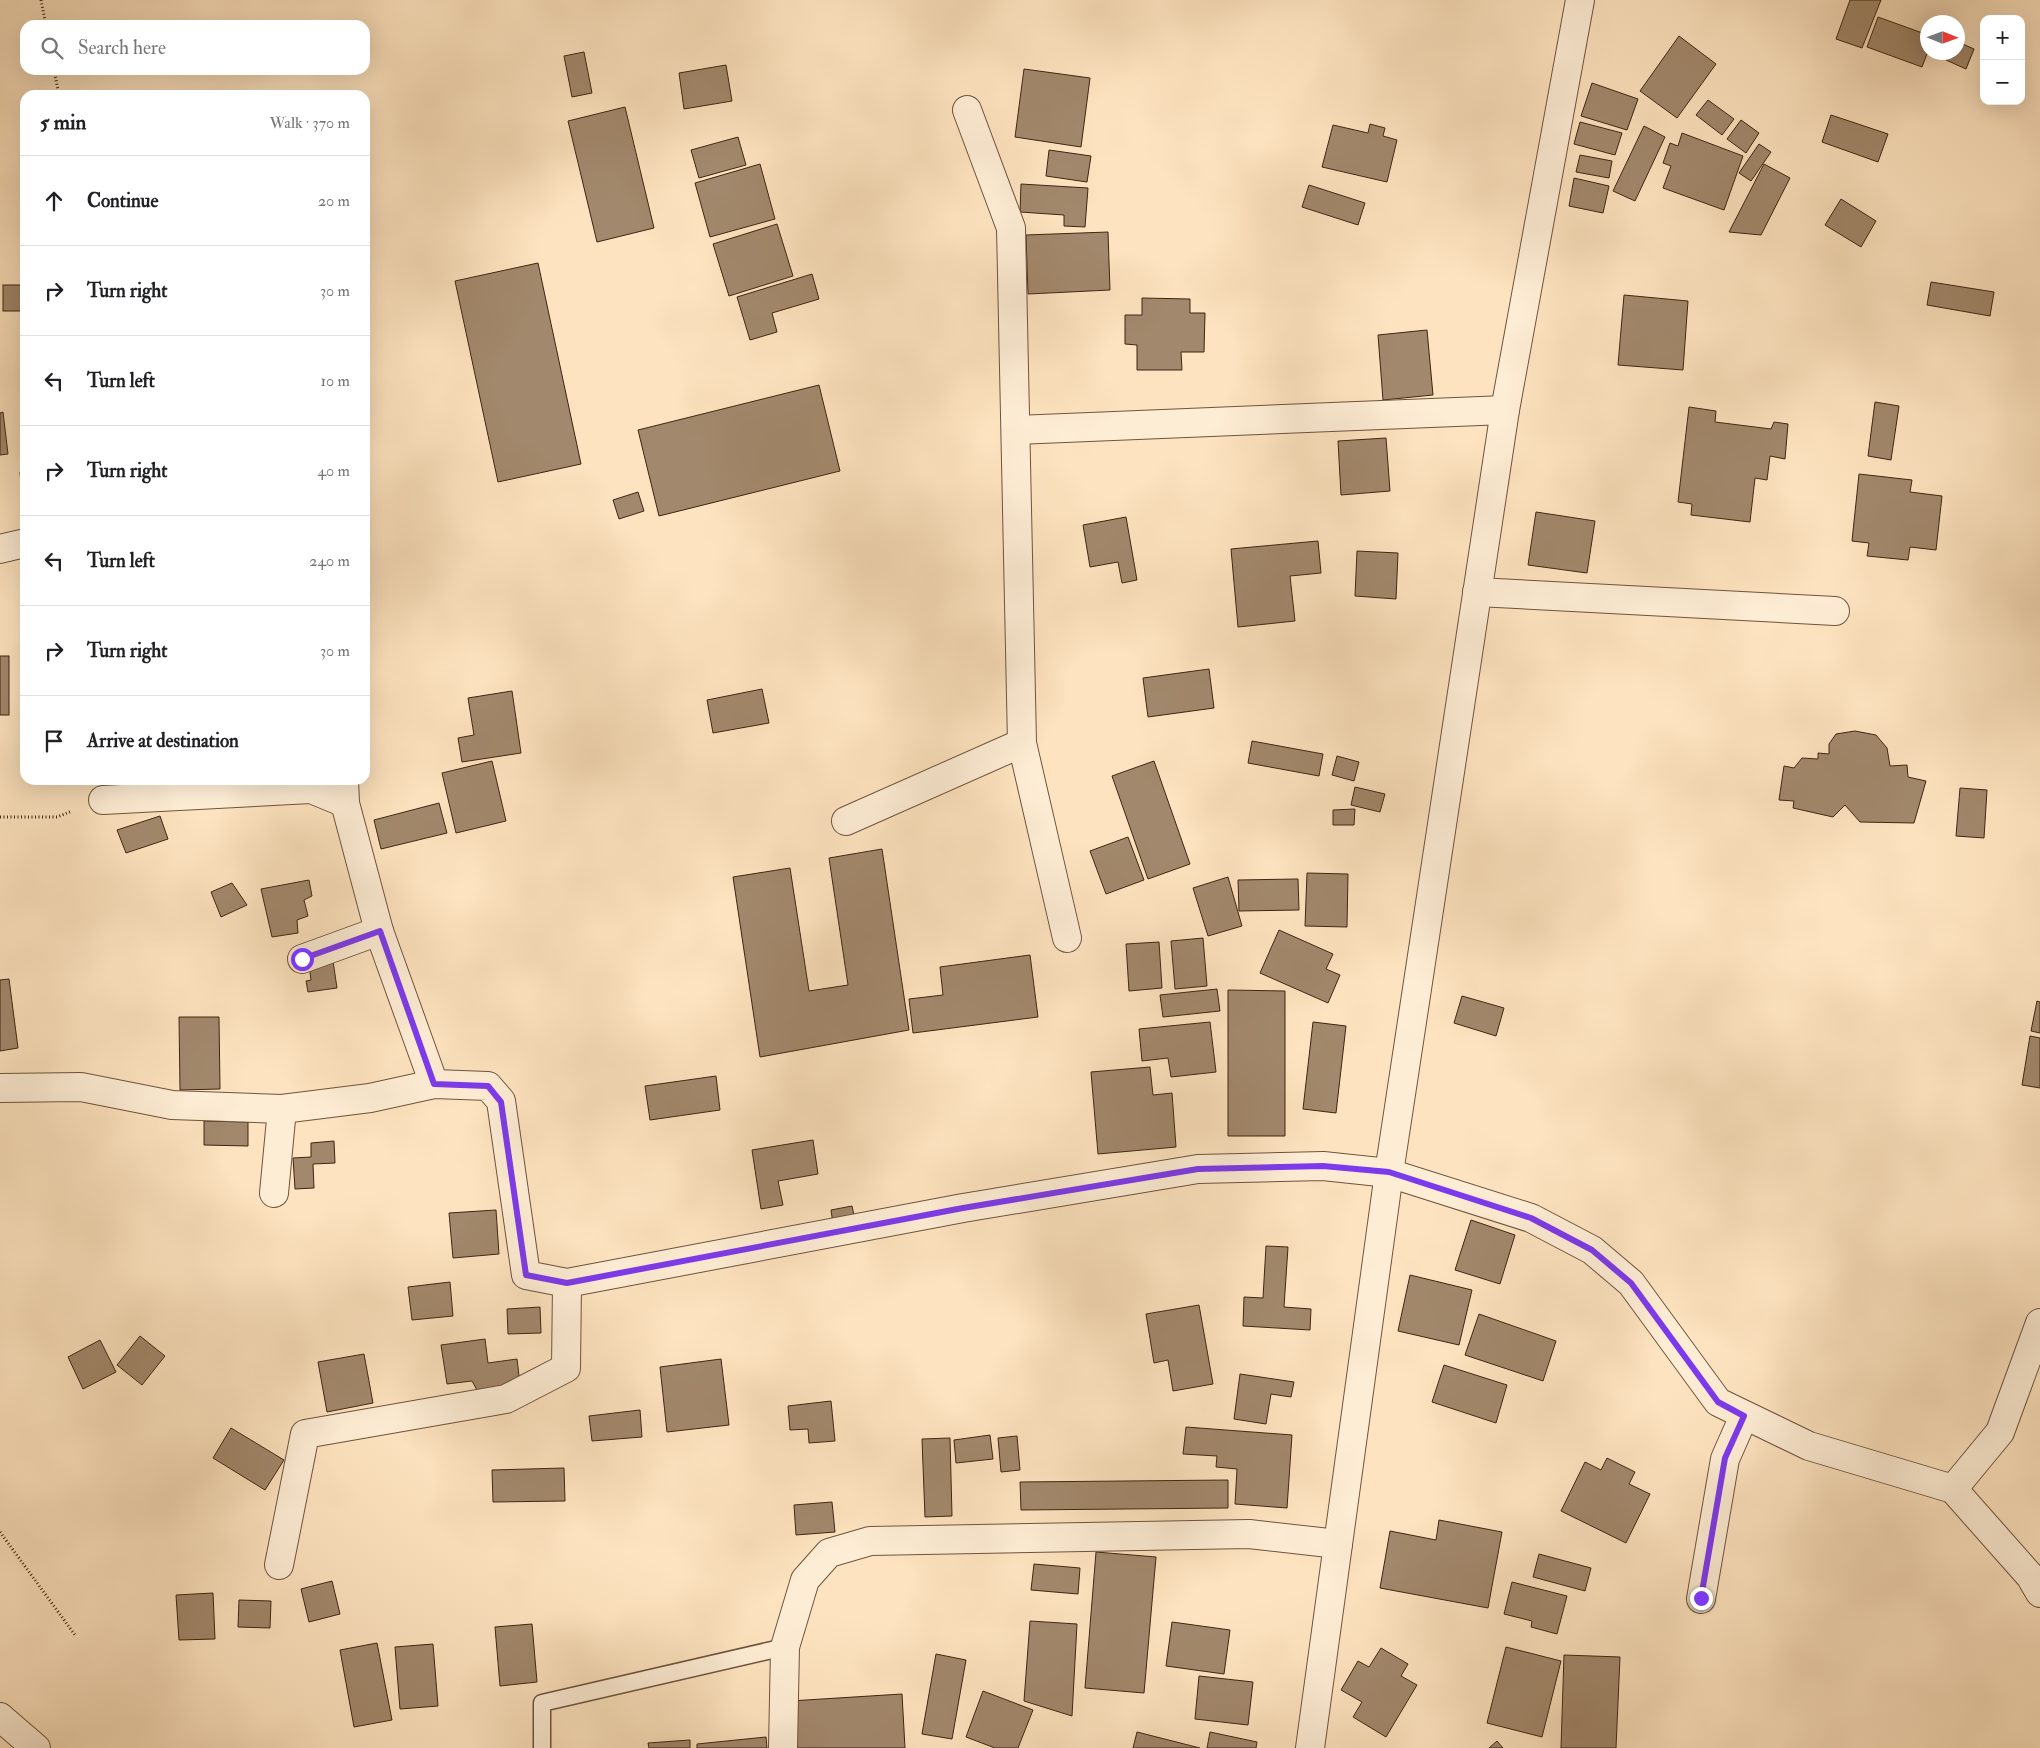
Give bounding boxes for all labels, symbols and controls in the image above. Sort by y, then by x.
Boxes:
north arrow [1920,15,1965,60]
map controls [1980,15,2025,105]
button: + [1980,15,2025,60]
search box [20,20,370,75]
icon: search [38,34,66,62]
text: Search here [78,36,166,60]
button: − [1980,60,2025,105]
text: 5 min [40,109,86,136]
text: Walk · 370 m [269,113,350,133]
icon: ahead [40,187,68,215]
text: Continue [87,189,158,213]
text: 20 m [318,191,350,211]
icon: right [40,277,68,305]
text: Turn right [87,279,167,303]
text: 30 m [320,281,350,301]
icon: left [40,367,68,395]
text: Turn left [87,369,155,393]
text: 10 m [320,371,350,391]
icon: right [40,457,68,485]
text: Turn right [87,459,167,483]
text: 40 m [317,461,350,481]
icon: left [40,547,68,575]
text: Turn left [87,549,155,573]
text: 240 m [309,551,350,571]
icon: right [40,637,68,665]
text: Turn right [87,639,167,663]
text: 30 m [320,641,350,661]
icon: arrive [40,727,68,755]
text: Arrive at destination [87,729,239,753]
route start [291,948,314,971]
route end [1690,1587,1713,1610]

